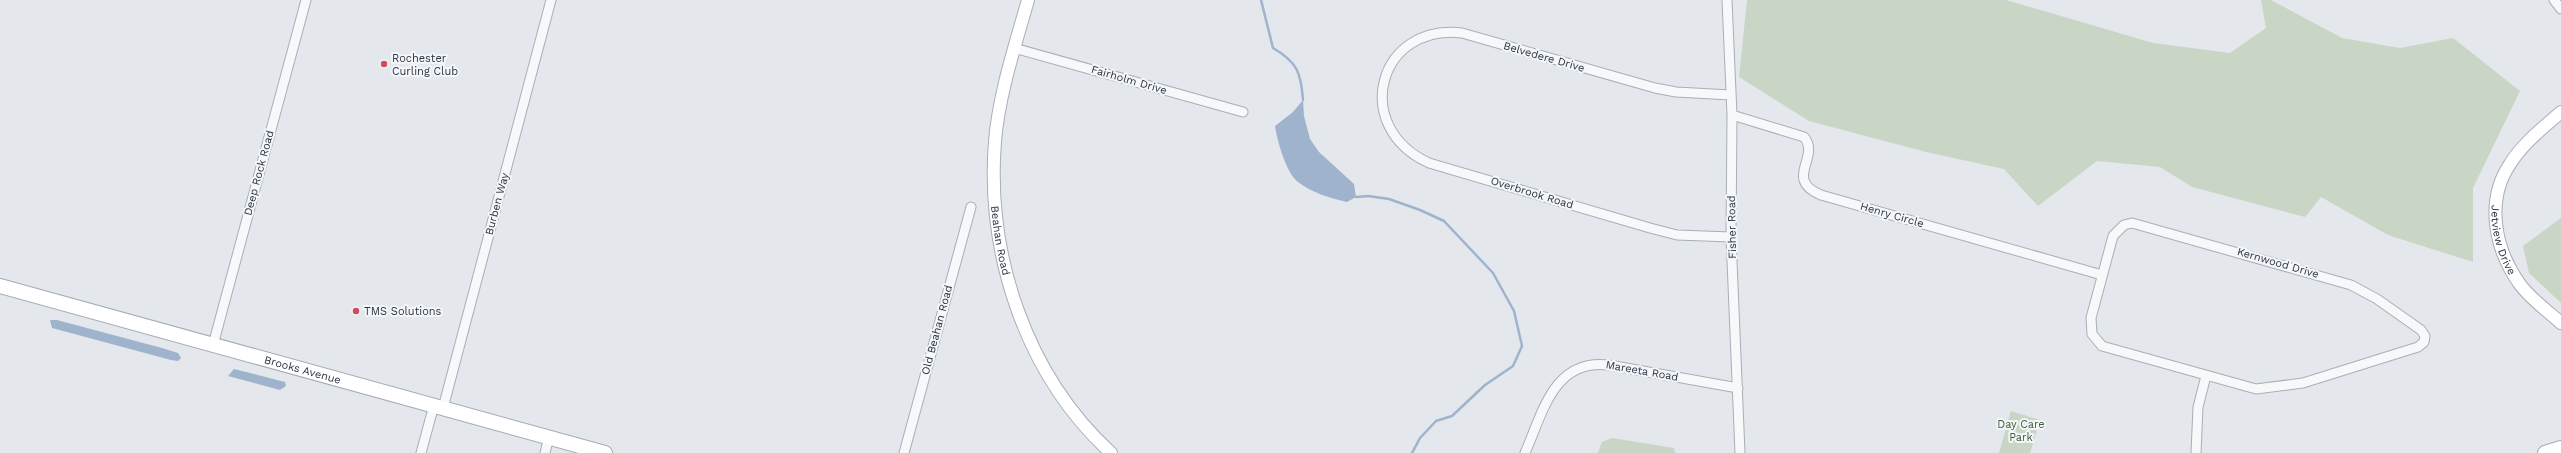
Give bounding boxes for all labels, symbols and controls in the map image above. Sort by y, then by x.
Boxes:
street label: Belvedere Drive [1502,39,1586,75]
place label: Rochester Curling Club [392,52,458,78]
marker: Rochester Curling Club [379,59,389,69]
street label: Fairholm Drive [1090,63,1168,97]
street label: Deep Rock Road [241,129,277,217]
street label: Burben Way [482,171,512,236]
street label: Overbrook Road [1489,174,1575,212]
street label: Fisher Road [1725,195,1739,259]
street label: Henry Circle [1859,200,1925,230]
street label: Beahan Road [989,205,1013,277]
street label: Jetview Drive [2489,205,2519,277]
street label: Kernwood Drive [2236,245,2320,281]
street label: Old Beahan Road [919,284,955,376]
place label: TMS Solutions [364,305,442,318]
marker: TMS Solutions [351,306,361,316]
street label: Brooks Avenue [263,353,342,386]
street label: Mareeta Road [1605,358,1679,384]
park label: Day Care Park [1997,418,2045,444]

